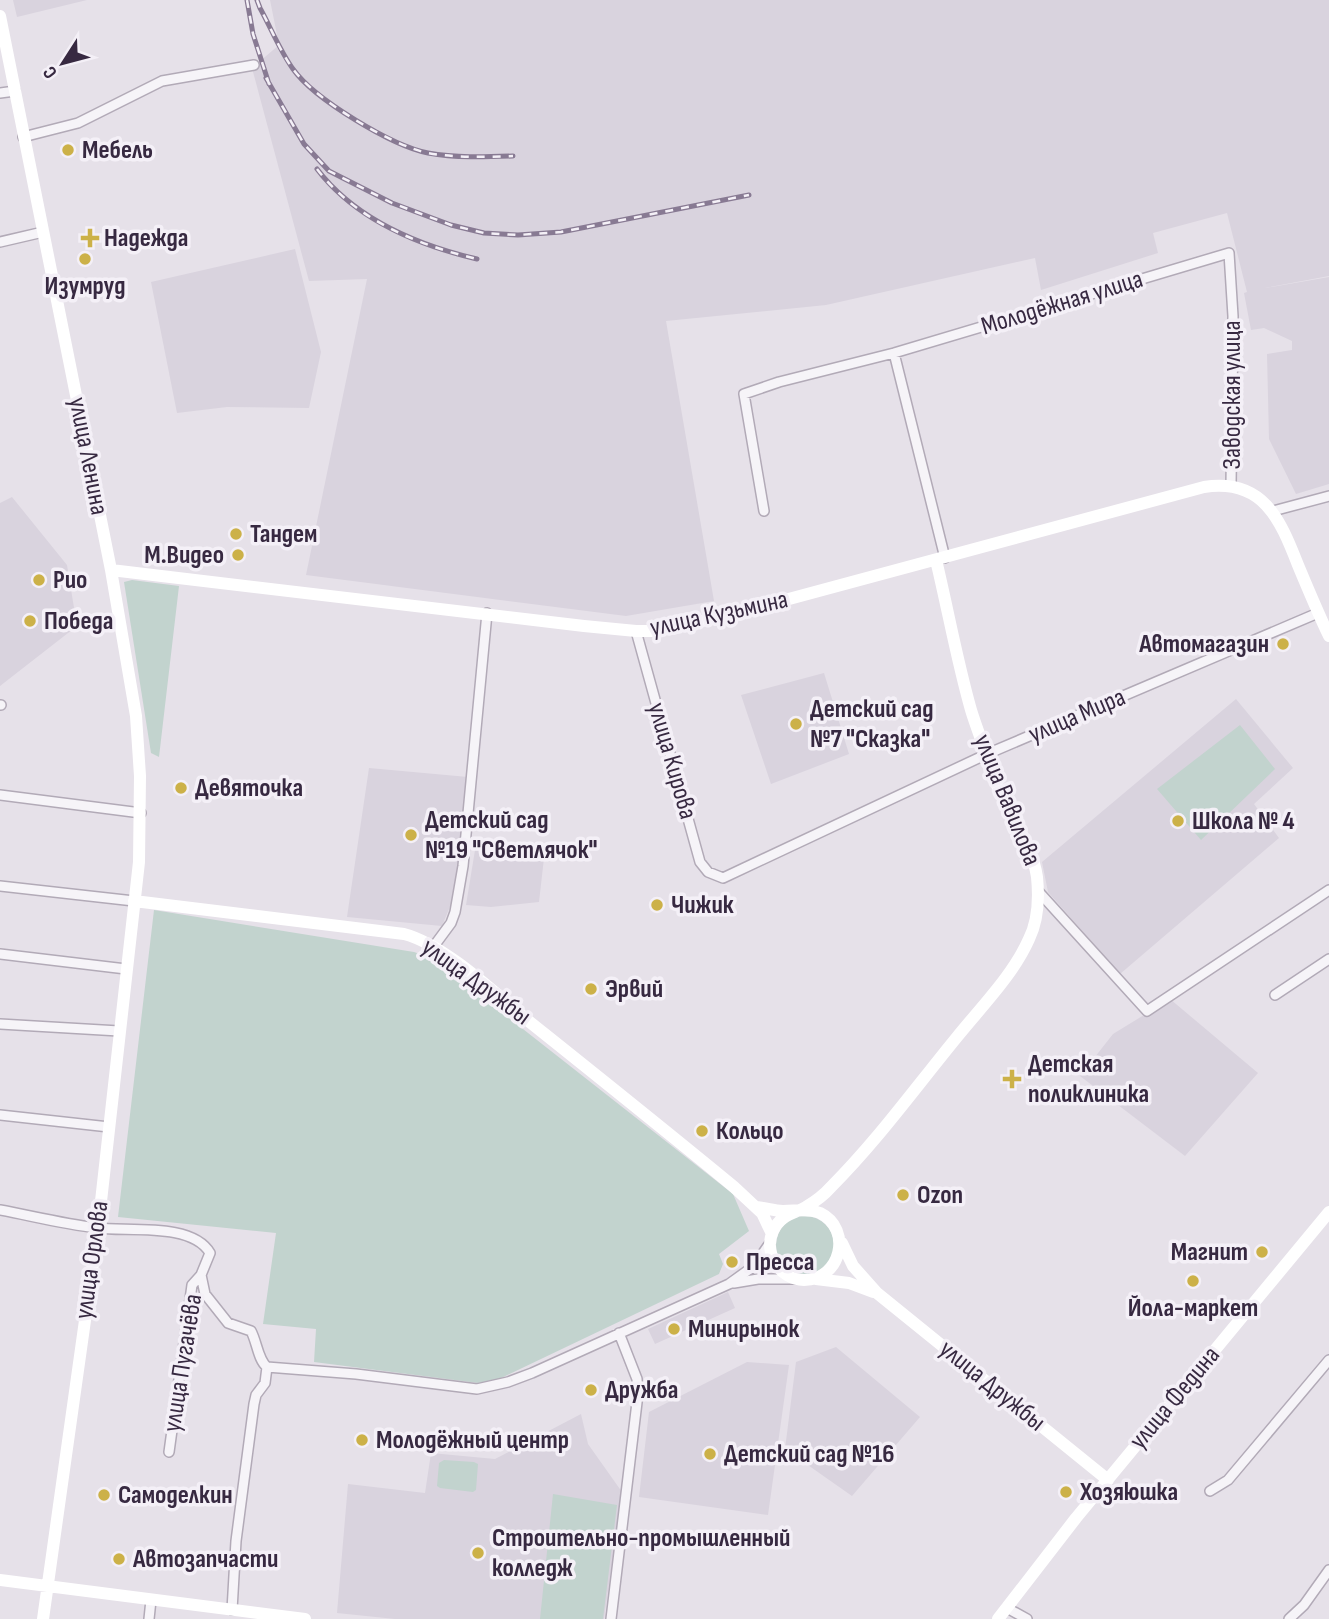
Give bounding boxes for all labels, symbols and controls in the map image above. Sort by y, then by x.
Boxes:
north arrow [28,28,98,98]
text: С [38,61,63,83]
place label: Мебель [82,135,153,166]
marker: Мебель [60,142,76,158]
place label: Надежда [104,223,188,254]
marker: Надежда [82,230,98,246]
marker: Изумруд [77,251,93,267]
street label: Молодёжная улица [977,264,1147,342]
place label: Изумруд [45,271,125,302]
street label: Заводская улица [1217,321,1248,469]
street label: улица Ленина [61,395,115,517]
place label: Тандем [250,519,318,550]
marker: Тандем [228,526,244,542]
place label: М.Видео [144,540,224,571]
marker: М.Видео [230,547,246,563]
place label: Рио [53,565,87,596]
marker: Рио [31,572,47,588]
street label: улица Кузьмина [647,584,791,644]
place label: Победа [44,606,113,637]
marker: Победа [22,613,38,629]
place label: Автомагазин [1138,629,1269,660]
marker: Автомагазин [1275,636,1291,652]
street label: улица Мира [1024,682,1130,750]
place label: Детский сад №7 "Сказка" [810,694,933,755]
street label: улица Кирова [641,699,703,823]
marker: Детский сад №7 "Сказка" [788,716,804,732]
street label: улица Вавилова [967,730,1047,870]
place label: Девяточка [195,773,303,804]
marker: Девяточка [173,780,189,796]
place label: Детский сад №19 "Светлячок" [425,805,598,866]
place label: Школа № 4 [1192,806,1295,837]
marker: Школа № 4 [1170,813,1186,829]
marker: Детский сад №19 "Светлячок" [403,827,419,843]
place label: Чижик [671,890,734,921]
marker: Чижик [649,897,665,913]
street label: улица Дружбы [415,932,537,1032]
place label: Эрвий [605,974,663,1005]
marker: Эрвий [583,981,599,997]
place label: Детская поликлиника [1028,1049,1149,1110]
marker: Детская поликлиника [1002,1069,1022,1089]
place label: Кольцо [716,1116,784,1147]
marker: Кольцо [694,1123,710,1139]
place label: Ozon [917,1180,963,1211]
marker: Ozon [895,1187,911,1203]
street label: улица Орлова [68,1199,116,1321]
place label: Магнит [1171,1237,1248,1268]
marker: Магнит [1254,1244,1270,1260]
place label: Пресса [746,1247,814,1278]
marker: Пресса [724,1254,740,1270]
marker: Йола-маркет [1185,1273,1201,1289]
street label: улица Пугачёва [157,1292,209,1434]
place label: Йола-маркет [1128,1293,1258,1324]
place label: Минирынок [688,1314,799,1345]
marker: Минирынок [666,1321,682,1337]
street label: улица Дружбы [933,1334,1051,1438]
street label: улица Федина [1123,1340,1227,1456]
place label: Дружба [605,1375,678,1406]
marker: Дружба [583,1382,599,1398]
place label: Молодёжный центр [376,1425,569,1456]
marker: Молодёжный центр [354,1432,370,1448]
place label: Детский сад №16 [724,1439,894,1470]
marker: Детский сад №16 [702,1446,718,1462]
place label: Хозяюшка [1079,1477,1178,1508]
place label: Самоделкин [118,1480,233,1511]
marker: Хозяюшка [1058,1484,1074,1500]
marker: Самоделкин [96,1487,112,1503]
place label: Строительно-промышленный колледж [492,1523,790,1584]
place label: Автозапчасти [132,1544,278,1575]
marker: Строительно-промышленный колледж [470,1545,486,1561]
marker: Автозапчасти [111,1551,127,1567]

